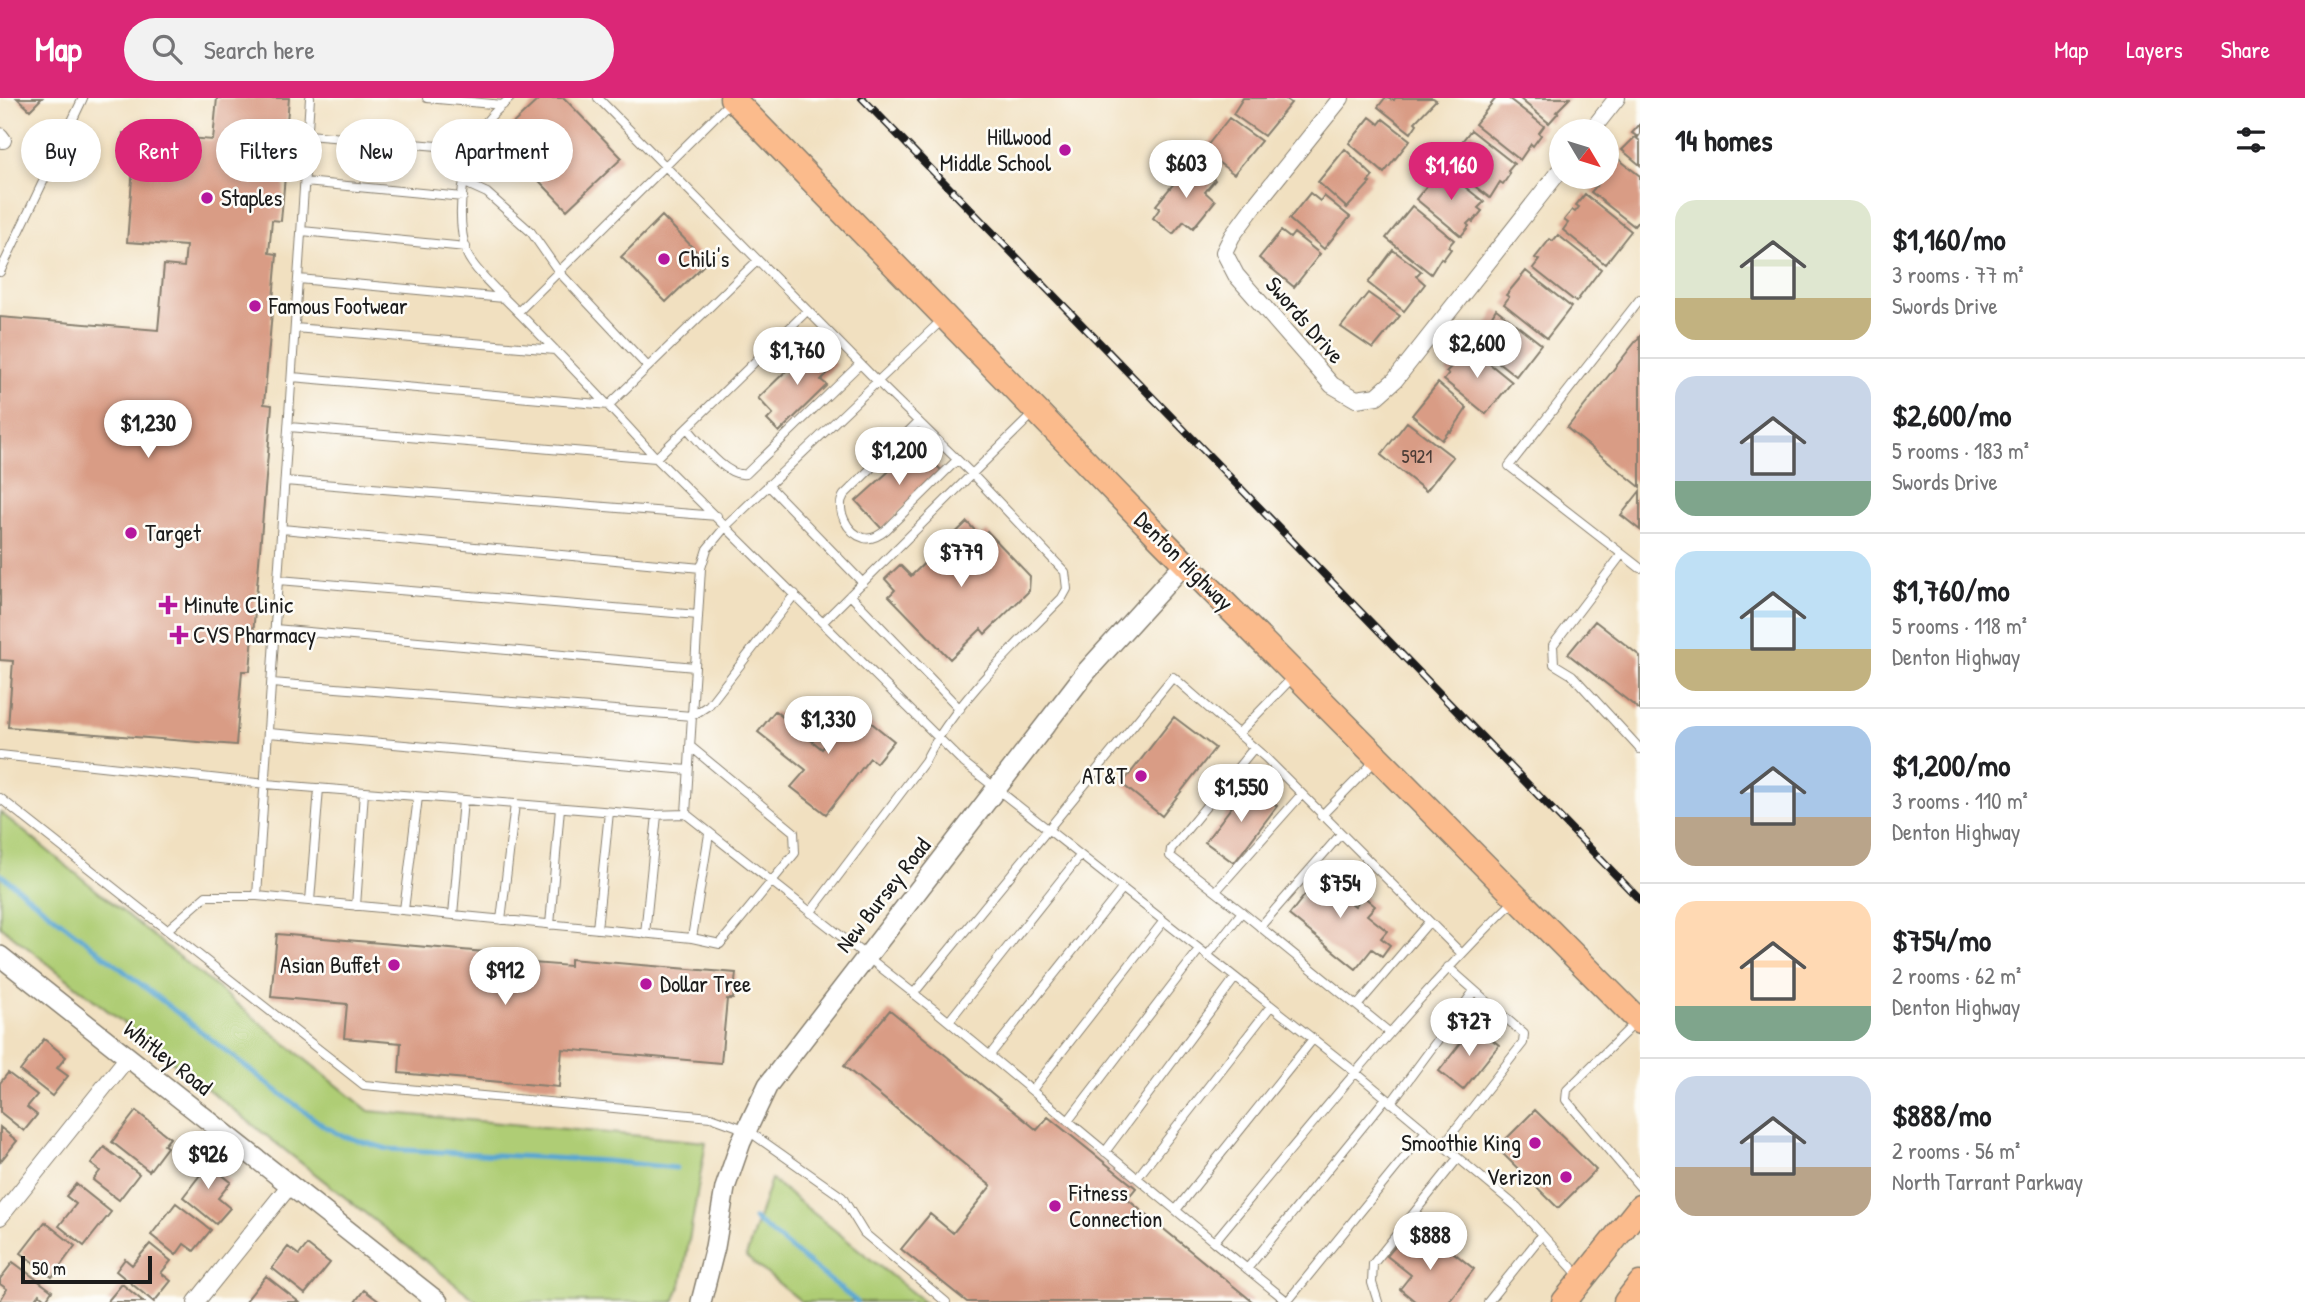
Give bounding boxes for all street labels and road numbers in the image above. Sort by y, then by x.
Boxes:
street label: Swords Drive [1259,270,1352,370]
street label: Denton Highway [1128,504,1241,617]
street label: New Bursey Road [828,831,937,959]
street label: Whitley Road [117,1013,219,1102]

